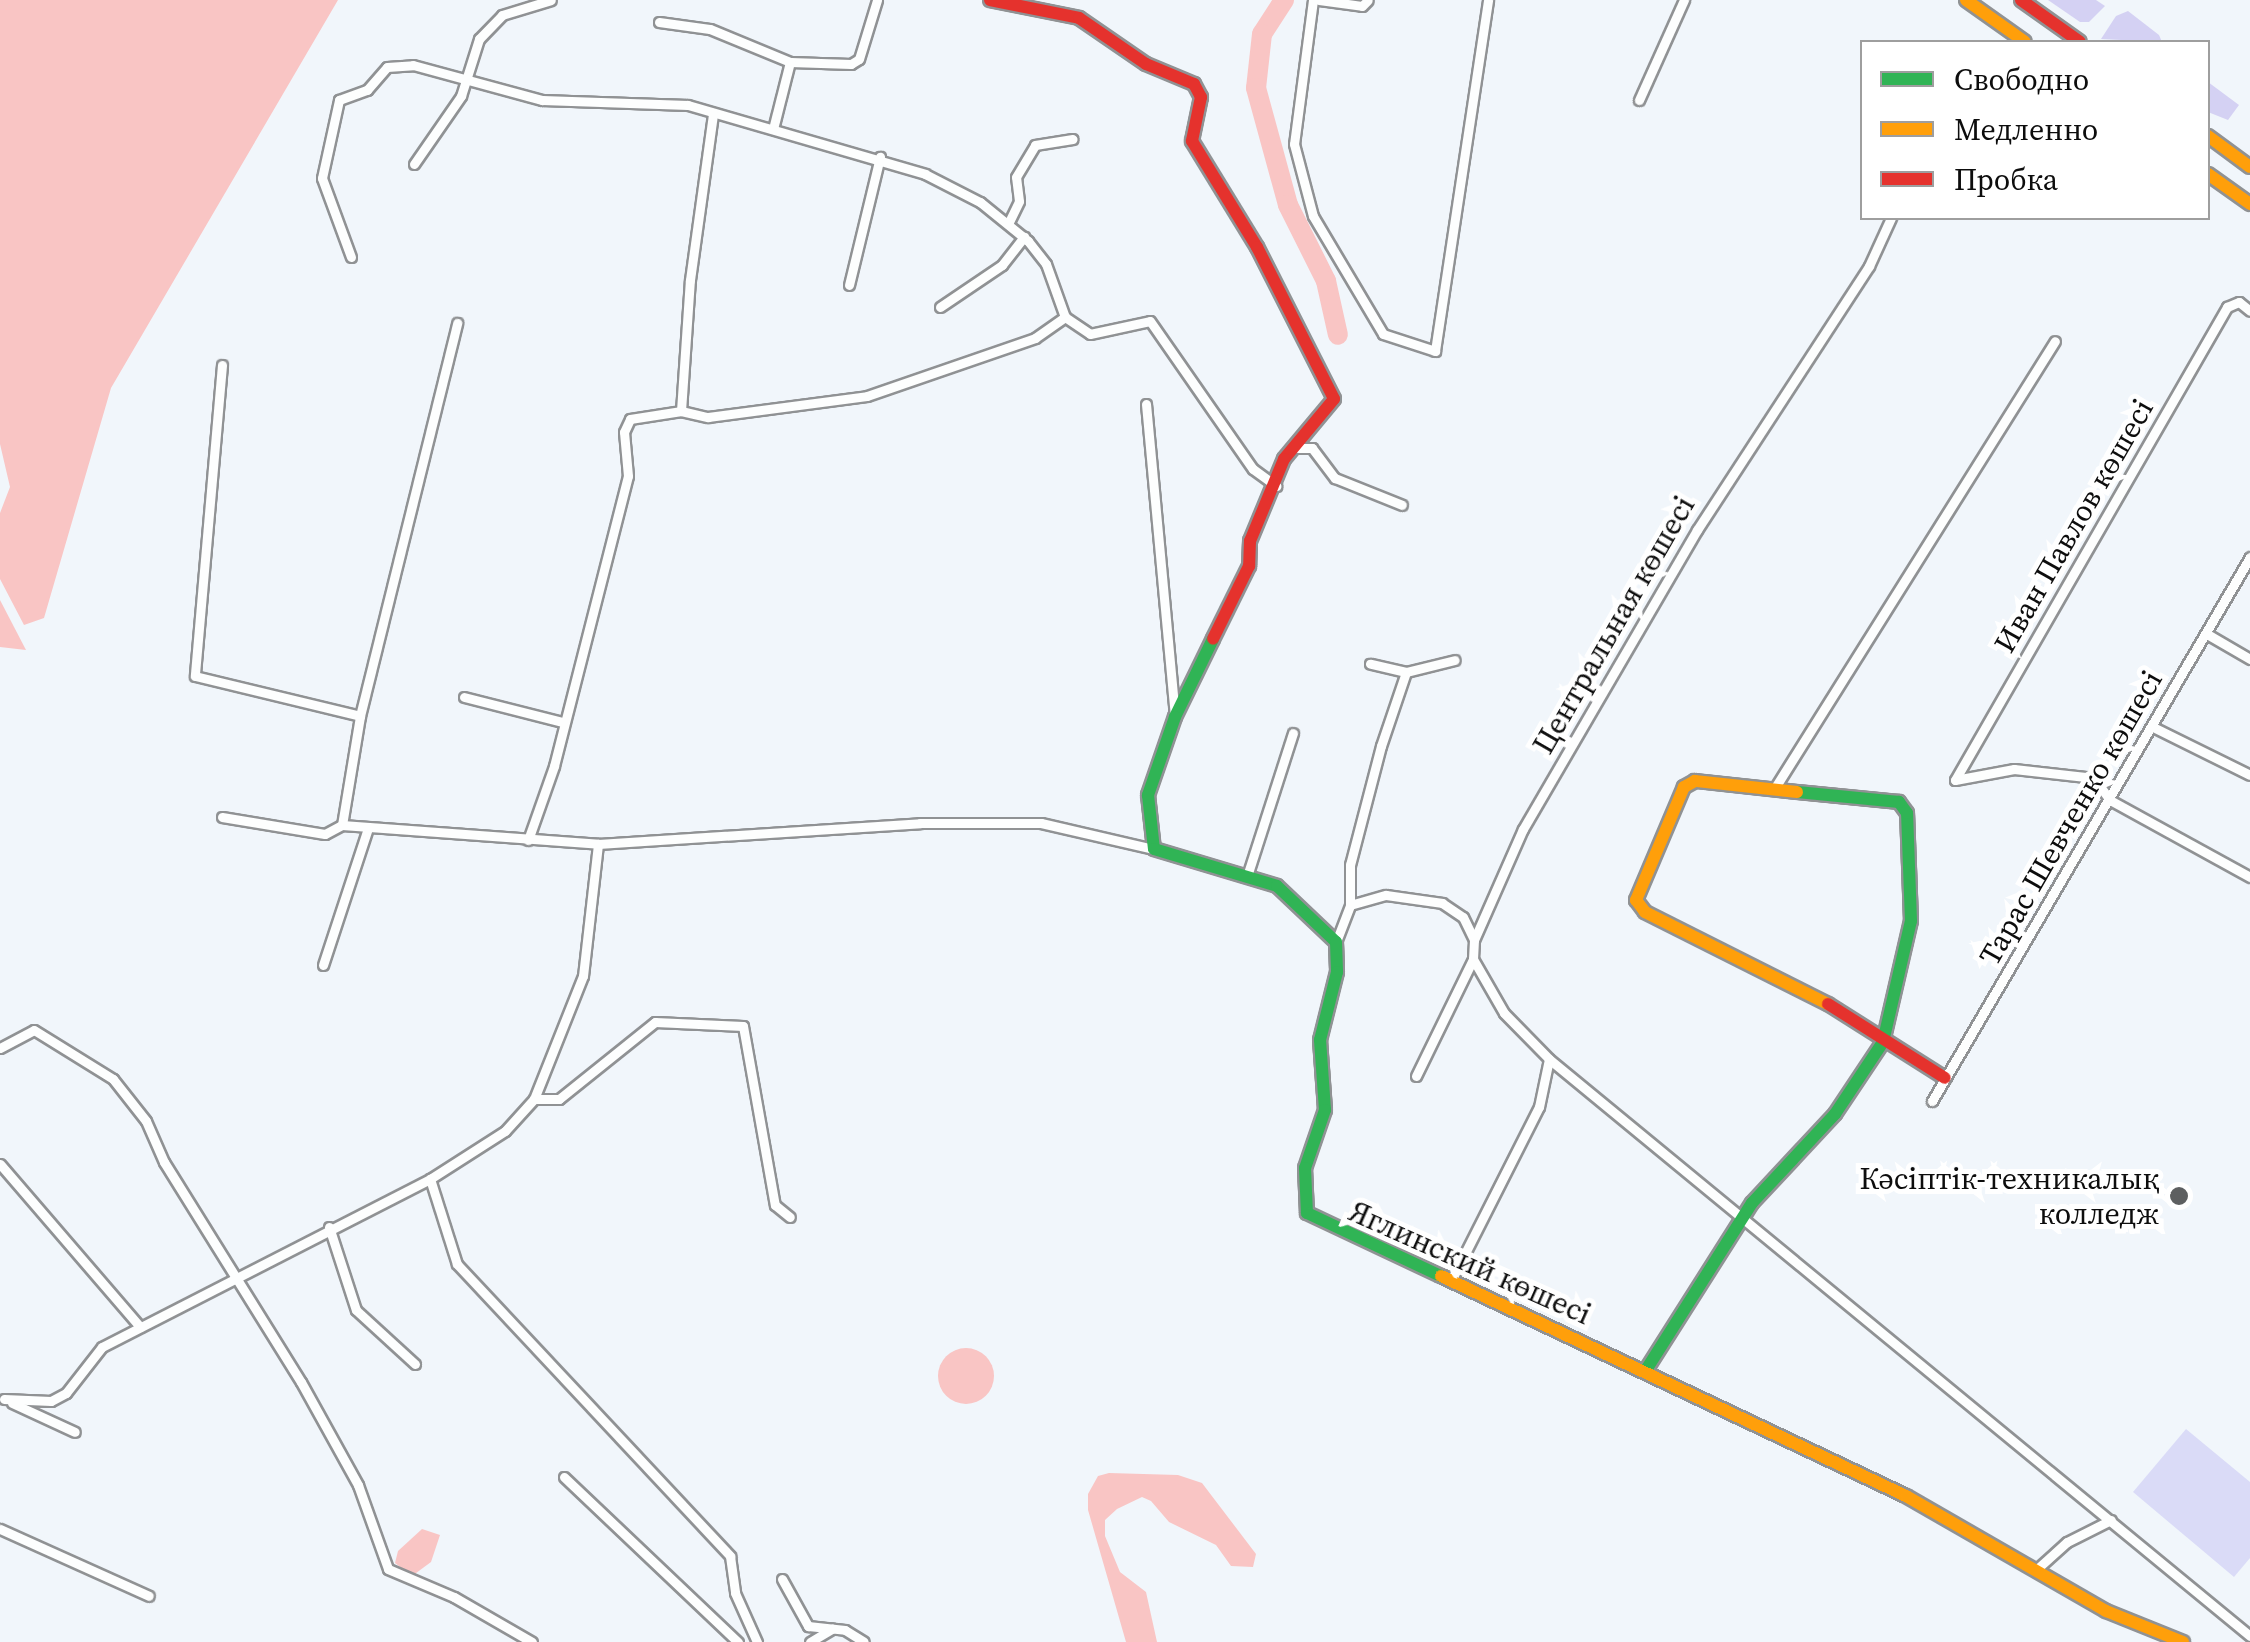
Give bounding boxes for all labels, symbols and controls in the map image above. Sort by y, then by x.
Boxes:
legend [1860,40,2210,220]
text: Свободно [1954,59,2089,100]
text: Медленно [1954,109,2098,150]
text: Пробка [1954,159,2058,200]
street label: Иван Павлов көшесі [1987,393,2161,659]
street label: Центральная көшесі [1525,490,1703,760]
street label: Тарас Шевченко көшесі [1972,664,2170,972]
place label: Кәсіптік-техникалық колледж [1859,1161,2159,1232]
marker: Кәсіптік-техникалық колледж [2168,1185,2190,1207]
street label: Яглинский көшесі [1344,1194,1596,1332]

